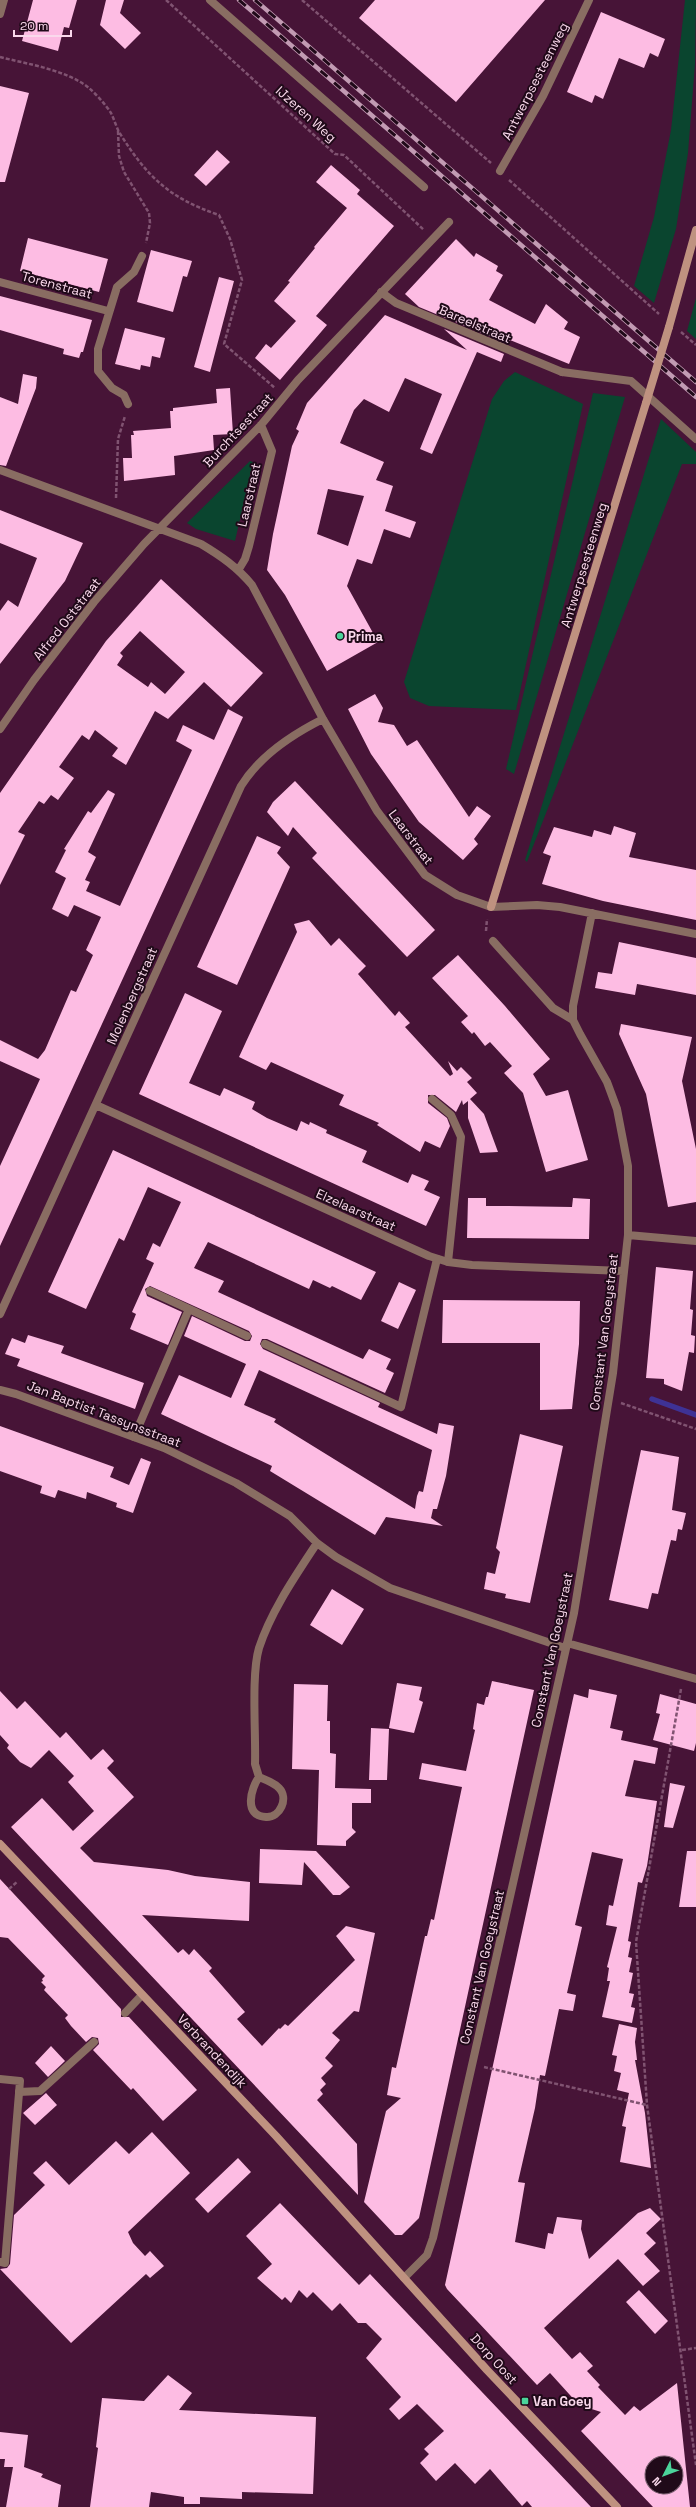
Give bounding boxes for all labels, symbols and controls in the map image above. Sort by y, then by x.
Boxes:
scale bar [14,12,71,38]
text: 20 m [20,18,48,34]
street label: Antwerpsesteenweg [498,19,572,143]
street label: IJzeren Weg [272,82,340,146]
street label: Torenstraat [20,267,94,303]
street label: Bareelstraat [436,301,514,347]
street label: Burchtsestraat [199,389,277,471]
street label: Laarstraat [233,462,265,528]
street label: Antwerpsesteenweg [557,500,611,630]
street label: Alfred Oststraat [29,574,105,664]
place label: Prima [348,628,384,645]
marker: Prima [335,631,345,641]
street label: Laarstraat [385,806,437,868]
street label: Molenbergstraat [103,945,161,1047]
street label: Elzelaarstraat [313,1185,399,1235]
street label: Constant Van Goeystraat [586,1253,622,1411]
street label: Jan Baptist Tassynsstraat [25,1377,183,1451]
street label: Constant Van Goeystraat [527,1571,577,1729]
street label: Constant Van Goeystraat [456,1888,508,2046]
street label: Verbrandendijk [174,2011,250,2091]
street label: Dorp Oost [467,2330,521,2388]
place label: Van Goey [533,2393,592,2410]
marker: Van Goey [520,2396,530,2406]
north arrow [644,2455,684,2495]
text: N [649,2474,664,2489]

